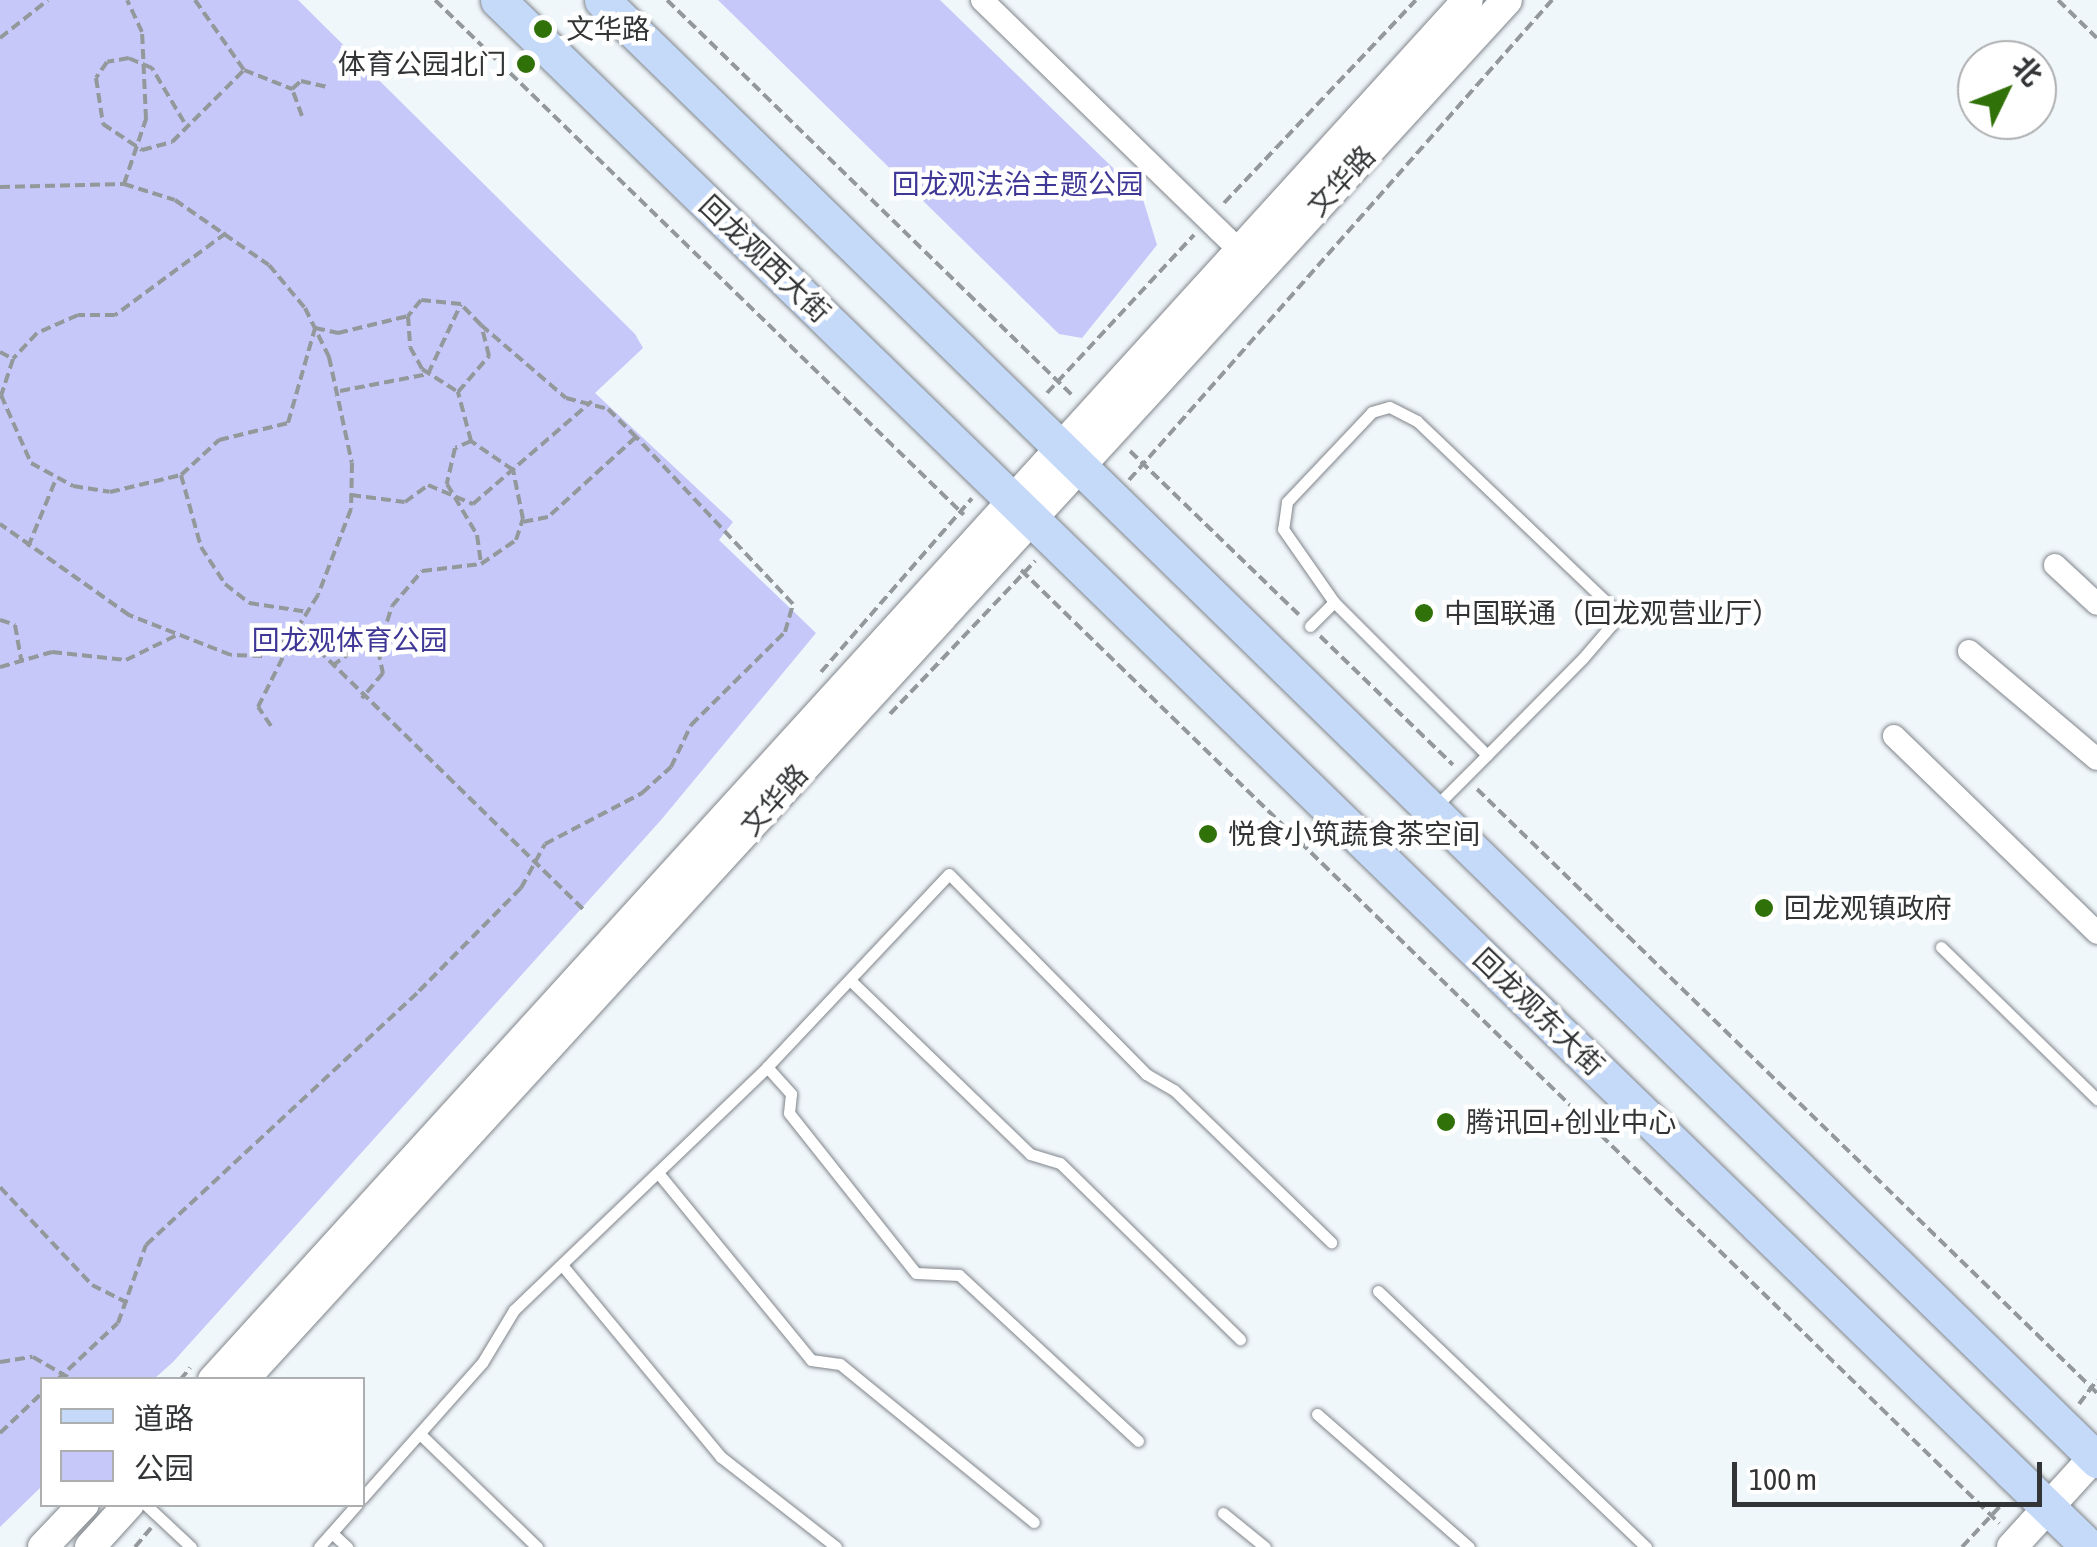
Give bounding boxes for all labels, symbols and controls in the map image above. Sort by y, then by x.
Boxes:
place label: 文华路 [566,12,650,46]
marker: 文华路 [530,16,556,42]
north arrow [1957,40,2057,140]
place label: 体育公园北门 [338,47,506,81]
text: 北 [2006,50,2049,92]
marker: 体育公园北门 [515,53,537,75]
street label: 文华路 [1300,139,1382,223]
park label: 回龙观法治主题公园 [892,167,1144,201]
street label: 回龙观西大街 [693,189,837,329]
place label: 中国联通（回龙观营业厅） [1444,596,1780,630]
marker: 中国联通（回龙观营业厅） [1413,602,1435,624]
park label: 回龙观体育公园 [252,623,448,657]
street label: 文华路 [733,758,815,842]
place label: 悦食小筑蔬食茶空间 [1228,817,1480,851]
marker: 悦食小筑蔬食茶空间 [1197,823,1219,845]
place label: 回龙观镇政府 [1784,891,1952,925]
marker: 回龙观镇政府 [1753,897,1775,919]
street label: 回龙观东大街 [1467,942,1611,1082]
place label: 腾讯回+创业中心 [1466,1105,1677,1139]
marker: 腾讯回+创业中心 [1435,1111,1457,1133]
legend [40,1377,365,1507]
text: 道路 [134,1401,194,1435]
scale bar [1737,1442,2047,1504]
text: 公园 [134,1451,194,1485]
text: 100 m [1749,1462,1817,1496]

